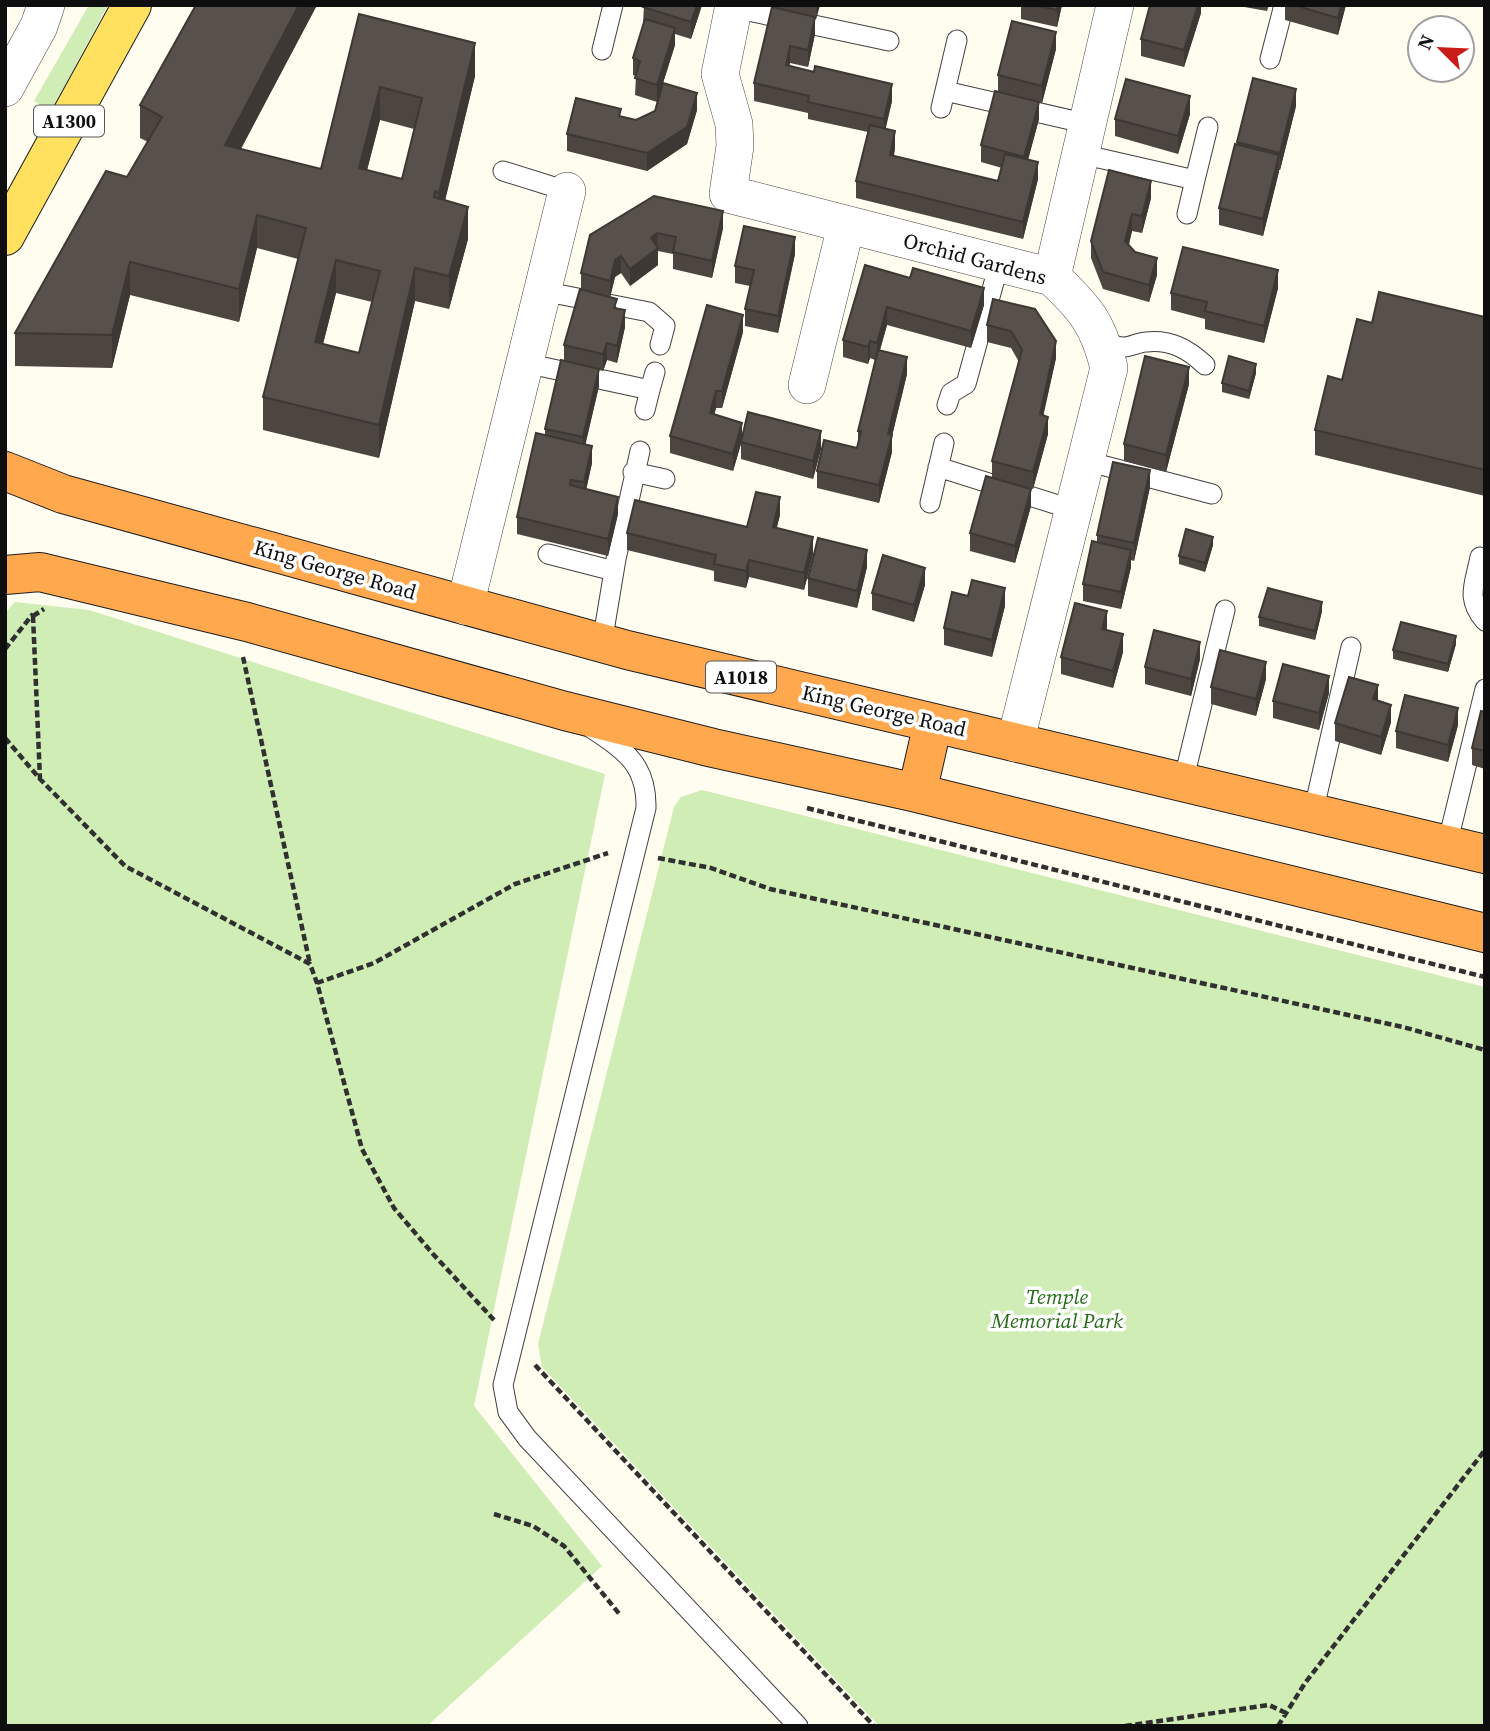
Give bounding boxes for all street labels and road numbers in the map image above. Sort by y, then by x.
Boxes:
road number: A1300 [34,105,104,136]
street label: Orchid Gardens [900,225,1050,292]
street label: King George Road [250,532,420,607]
road number: A1018 [706,662,776,692]
street label: King George Road [799,678,969,744]

